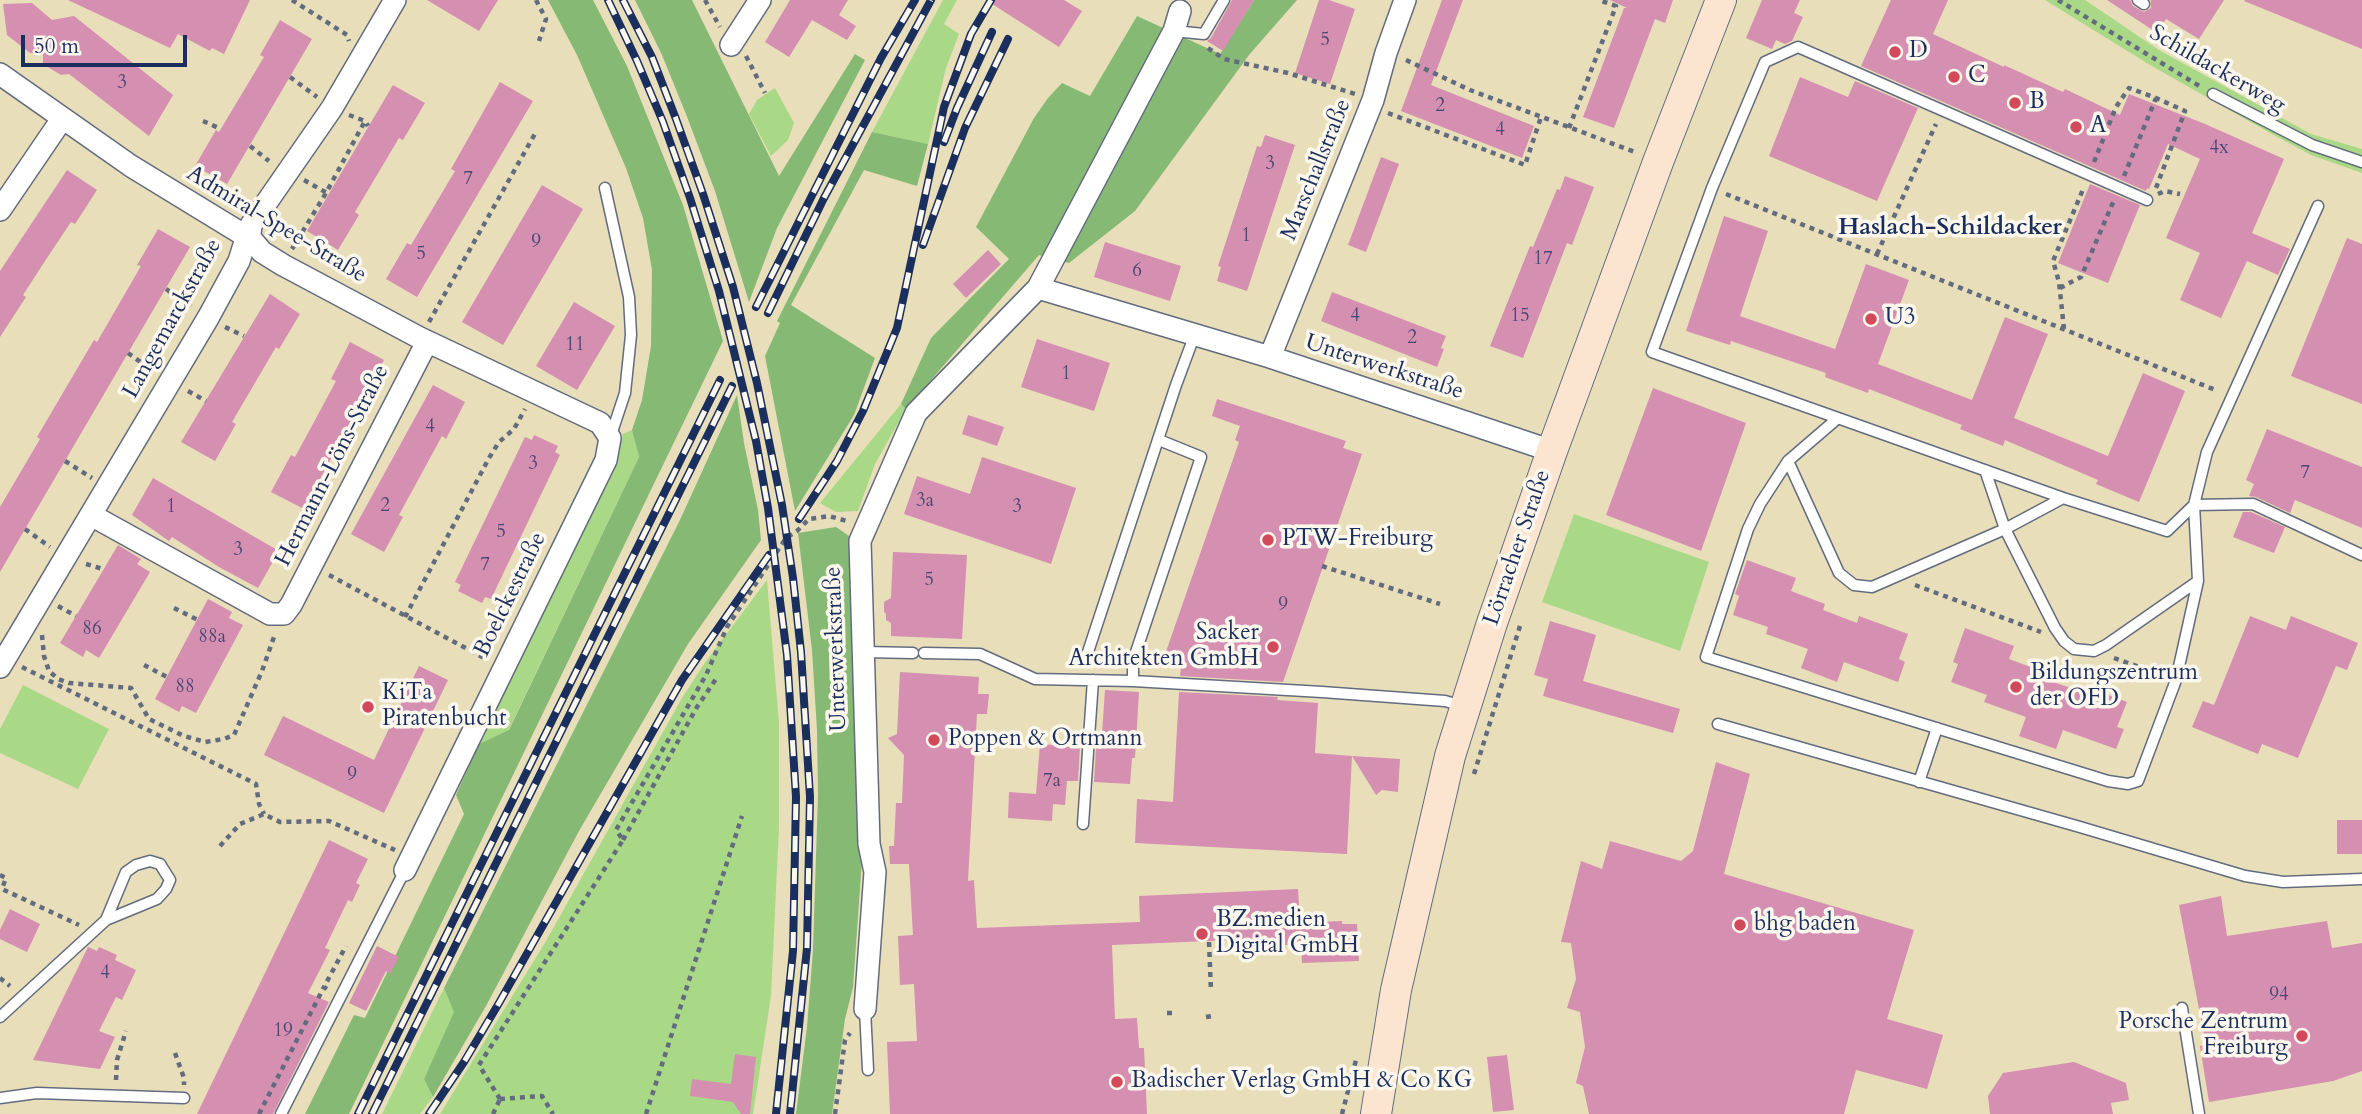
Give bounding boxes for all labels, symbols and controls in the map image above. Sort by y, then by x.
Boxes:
street label: Schildackerweg [2144,20,2290,120]
scale bar [24,21,191,65]
house number: 5 [1320,30,1330,52]
text: 50 m [34,32,79,61]
place label: D [1909,38,1928,66]
marker: D [1887,44,1903,60]
place label: C [1968,63,1986,91]
marker: C [1946,69,1962,85]
house number: 3 [117,73,127,95]
place label: B [2029,89,2045,117]
street label: Marschallstraße [1276,95,1358,245]
marker: B [2007,95,2023,111]
house number: 2 [1435,96,1445,118]
place label: A [2090,113,2106,141]
marker: A [2068,119,2084,135]
house number: 4 [1495,120,1505,142]
house number: 4x [2209,138,2229,160]
house number: 3 [1265,154,1275,176]
street label: Admiral-Spee-Straße [181,160,371,290]
house number: 7 [463,169,473,191]
district label: Haslach-Schildacker [1838,214,2062,242]
house number: 1 [1241,226,1251,248]
house number: 9 [531,232,541,254]
street label: Langemarckstraße [118,234,228,404]
house number: 5 [416,244,426,266]
house number: 17 [1533,249,1553,271]
house number: 6 [1132,261,1142,283]
place label: U3 [1885,305,1916,333]
house number: 4 [1350,306,1360,328]
house number: 15 [1510,306,1530,328]
marker: U3 [1863,311,1879,327]
house number: 2 [1407,328,1417,350]
street label: Unterwerkstraße [1301,329,1467,407]
house number: 11 [565,335,585,357]
street label: Hermann-Löns-Straße [270,361,396,571]
house number: 1 [1061,364,1071,386]
house number: 4 [425,417,435,439]
house number: 3 [528,454,538,476]
house number: 7 [2300,463,2310,485]
street label: Lörracher Straße [1479,467,1557,629]
house number: 3a [916,491,934,513]
house number: 2 [380,496,390,518]
house number: 1 [166,497,176,519]
house number: 3 [1012,497,1022,519]
house number: 5 [496,522,506,544]
place label: PTW-Freiburg [1282,526,1433,554]
street label: Boelckestraße [469,528,553,662]
marker: PTW-Freiburg [1260,532,1276,548]
house number: 3 [233,540,243,562]
house number: 7 [480,555,490,577]
street label: Unterwerkstraße [820,566,854,732]
house number: 5 [924,570,934,592]
house number: 9 [1278,595,1288,617]
house number: 86 [82,619,102,641]
place label: Sacker Architekten GmbH [1068,620,1259,674]
house number: 88a [198,627,226,649]
marker: Sacker Architekten GmbH [1265,639,1281,655]
place label: Bildungszentrum der OFD [2030,660,2198,714]
house number: 88 [175,677,195,699]
marker: Bildungszentrum der OFD [2008,679,2024,695]
place label: KiTa Piratenbucht [382,680,507,734]
marker: KiTa Piratenbucht [360,699,376,715]
place label: Poppen & Ortmann [948,726,1143,754]
marker: Poppen & Ortmann [926,732,942,748]
house number: 9 [347,765,357,787]
house number: 7a [1043,771,1061,793]
place label: BZ.medien Digital GmbH [1216,907,1359,961]
place label: bhg baden [1754,911,1856,939]
marker: bhg baden [1732,917,1748,933]
marker: BZ.medien Digital GmbH [1194,926,1210,942]
house number: 4 [100,963,110,985]
house number: 94 [2269,985,2289,1007]
place label: Porsche Zentrum Freiburg [2119,1009,2288,1063]
house number: 19 [273,1021,293,1043]
marker: Porsche Zentrum Freiburg [2294,1028,2310,1044]
place label: Badischer Verlag GmbH & Co KG [1131,1068,1472,1096]
marker: Badischer Verlag GmbH & Co KG [1109,1074,1125,1090]

